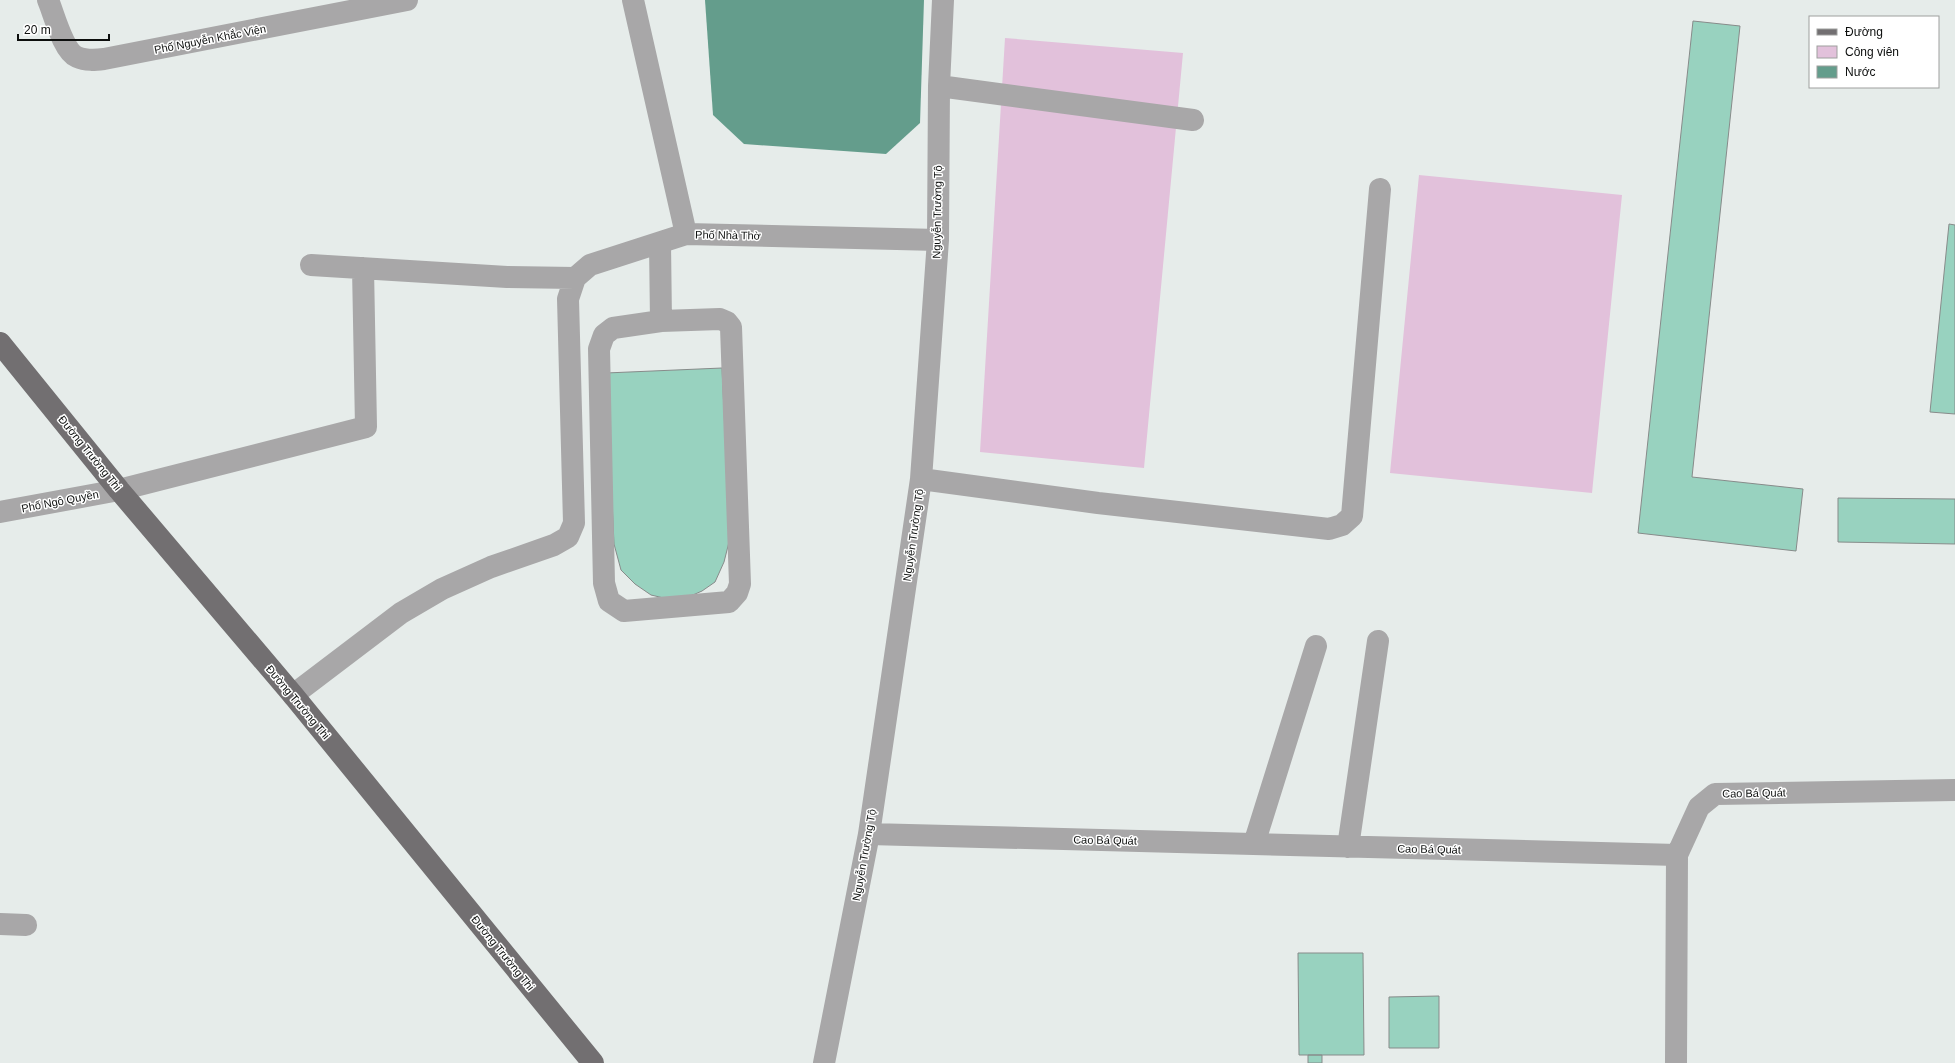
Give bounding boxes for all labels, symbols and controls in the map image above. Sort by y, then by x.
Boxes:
scale bar [18,16,109,42]
legend [1809,16,1939,88]
street label: Phố Nguyễn Khắc Viện [153,22,267,56]
text: 20 m [24,23,51,37]
text: Đường [1845,25,1883,39]
text: Công viên [1845,45,1899,59]
text: Nước [1845,65,1876,79]
street label: Nguyễn Trường Tộ [930,165,944,259]
street label: Phố Nhà Thờ [695,228,761,242]
street label: Đường Trường Thi [56,413,124,493]
street label: Phố Ngô Quyền [20,488,100,514]
street label: Nguyễn Trường Tộ [901,488,925,582]
street label: Đường Trường Thi [264,663,332,741]
street label: Cao Bá Quát [1722,786,1786,800]
street label: Nguyễn Trường Tộ [850,808,878,902]
street label: Cao Bá Quát [1073,833,1137,847]
street label: Cao Bá Quát [1397,842,1461,856]
street label: Đường Trường Thi [469,913,537,993]

